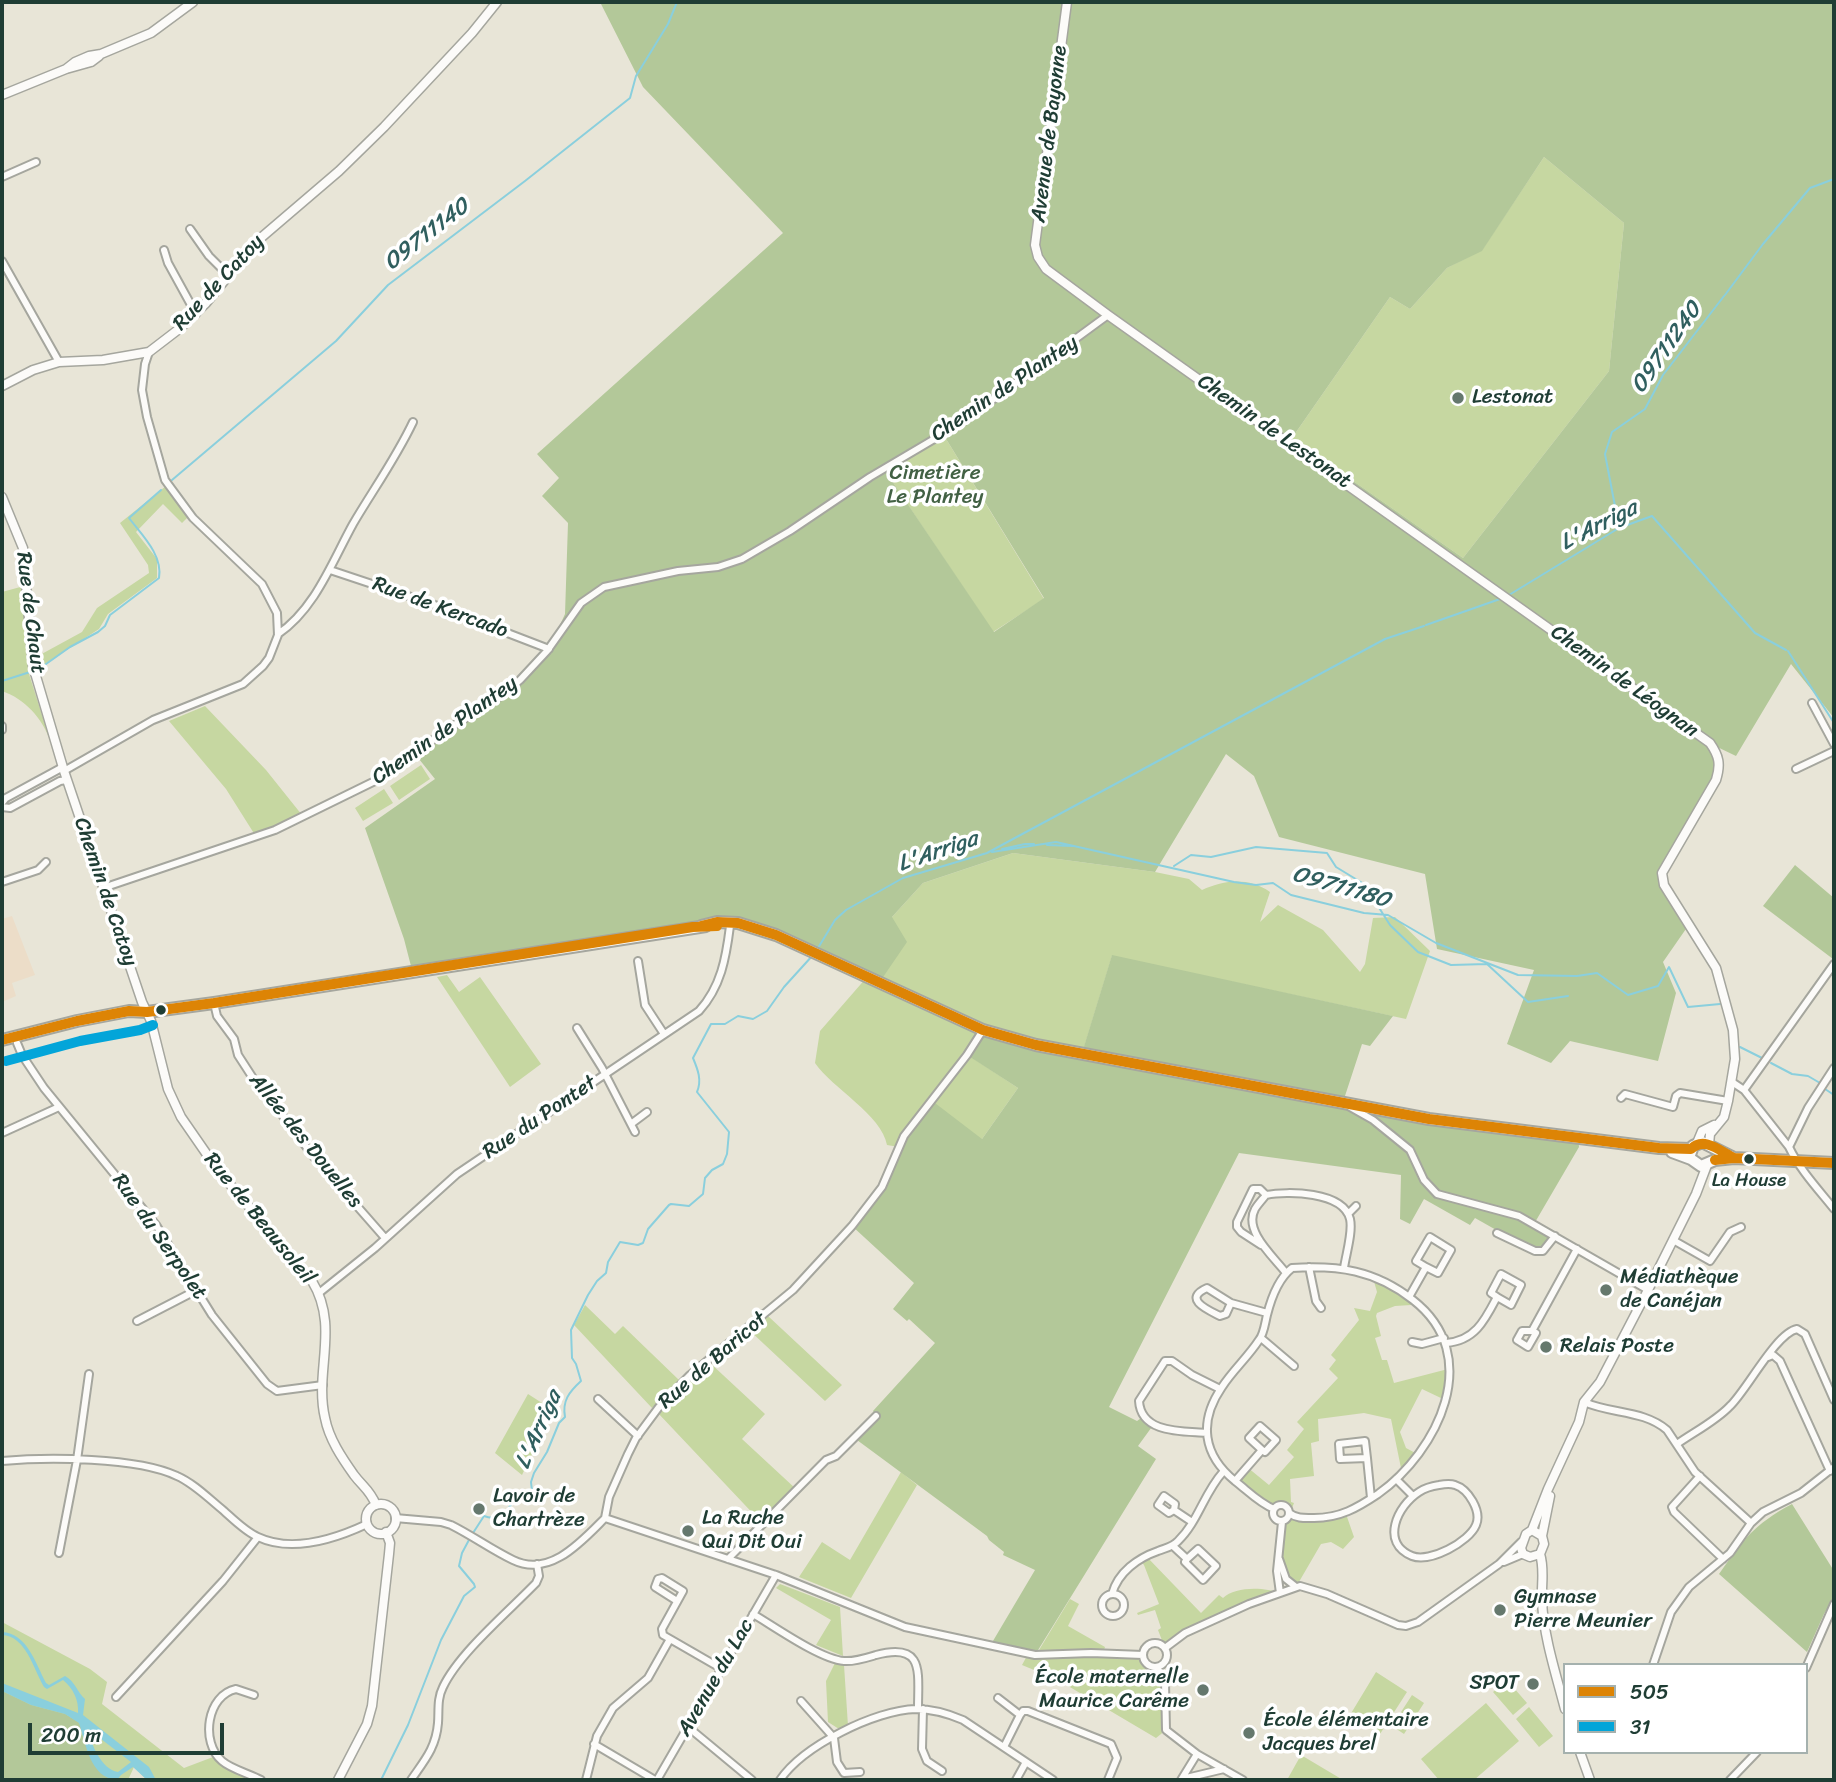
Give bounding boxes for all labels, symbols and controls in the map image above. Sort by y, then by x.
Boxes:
street label: Avenue de Bayonne [1027,44,1073,224]
water label: O9711140 [379,193,475,277]
street label: Rue de Catoy [168,230,270,336]
water label: O9711240 [1626,297,1708,399]
street label: Chemin de Plantey [927,331,1083,447]
street label: Chemin de Lestonat [1192,369,1356,495]
place label: Lestonat [1472,385,1553,411]
marker: Lestonat [1450,390,1466,406]
park label: Cimetière Le Plantey [887,461,983,511]
water label: L'Arriga [1556,495,1642,557]
street label: Rue de Chaut [10,551,50,675]
street label: Rue de Kercado [369,572,511,644]
street label: Chemin de Léognan [1545,620,1703,744]
street label: Chemin de Plantey [367,671,523,791]
street label: Chemin de Catoy [68,814,142,970]
water label: L'Arriga [894,825,982,879]
water label: O9711180 [1289,861,1393,915]
unlabelled marker [154,1003,168,1017]
street label: Allée des Douelles [243,1069,367,1213]
street label: Rue du Pontet [479,1071,601,1165]
street label: Rue de Beausoleil [198,1148,320,1290]
marker: La House [1742,1152,1756,1166]
street label: Rue du Serpolet [106,1169,212,1305]
place label: La House [1712,1170,1786,1192]
place label: Médiathèque de Canéjan [1620,1265,1739,1315]
marker: Médiathèque de Canéjan [1598,1282,1614,1298]
street label: Rue de Baricot [654,1307,772,1415]
place label: Relais Poste [1560,1334,1674,1360]
marker: Relais Poste [1538,1339,1554,1355]
water label: L'Arriga [510,1387,568,1473]
place label: Lavoir de Chartrèze [493,1484,585,1534]
marker: Lavoir de Chartrèze [471,1501,487,1517]
place label: La Ruche Qui Dit Oui [702,1506,802,1556]
marker: La Ruche Qui Dit Oui [680,1523,696,1539]
place label: Gymnase Pierre Meunier [1514,1585,1652,1635]
marker: Gymnase Pierre Meunier [1492,1602,1508,1618]
street label: Avenue du Lac [672,1615,760,1741]
legend [1563,1663,1808,1754]
place label: École maternelle Maurice Carême [1035,1665,1189,1715]
place label: SPOT [1469,1671,1519,1697]
text: 505 [1630,1673,1669,1711]
marker: SPOT [1525,1676,1541,1692]
marker: École maternelle Maurice Carême [1195,1682,1211,1698]
scale bar [32,1708,228,1752]
place label: École élémentaire Jacques brel [1263,1708,1429,1758]
text: 31 [1630,1708,1651,1746]
text: 200 m [41,1716,101,1754]
marker: École élémentaire Jacques brel [1241,1725,1257,1741]

